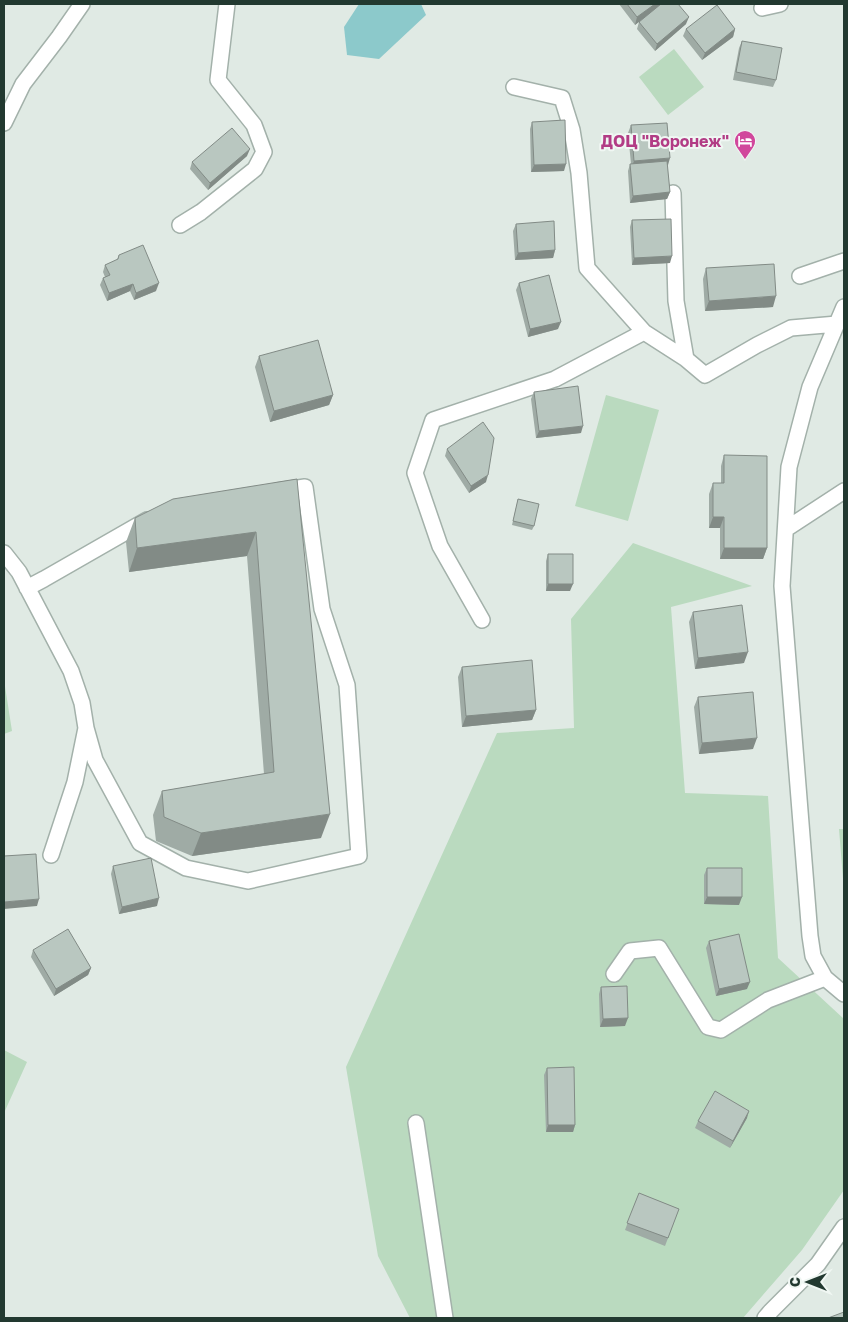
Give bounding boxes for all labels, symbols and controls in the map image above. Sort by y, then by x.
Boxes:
hotel icon: ДОЦ "Воронеж" [733,129,757,160]
place label: ДОЦ "Воронеж" [601,131,729,151]
north arrow [783,1257,833,1307]
text: С [786,1277,803,1287]

